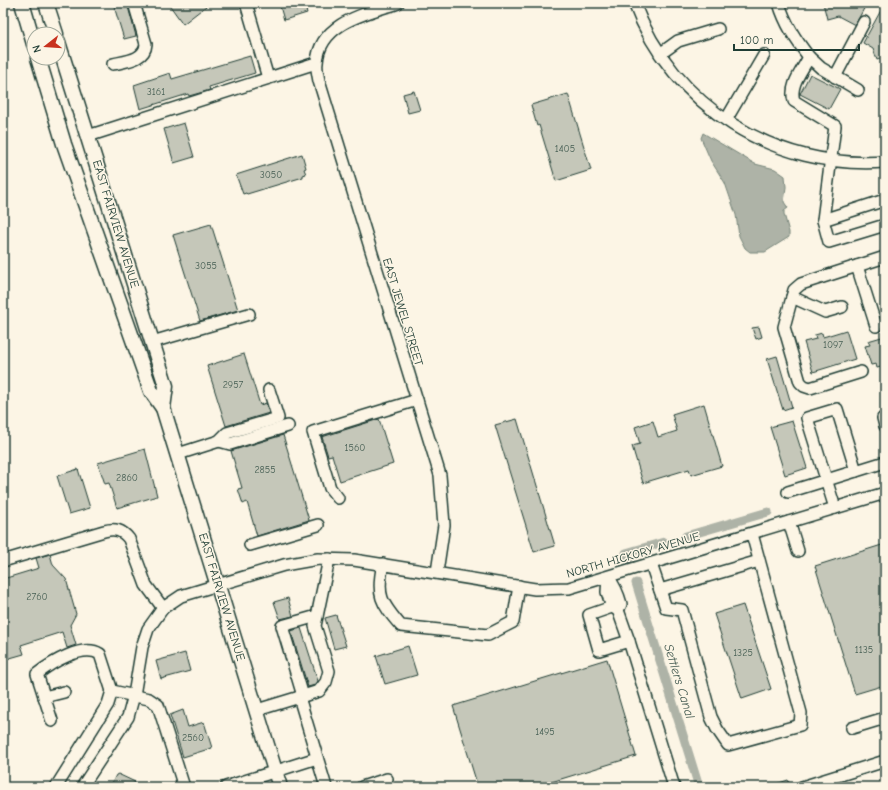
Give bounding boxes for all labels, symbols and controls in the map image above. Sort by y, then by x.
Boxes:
north arrow [26,26,66,66]
scale bar [734,26,859,52]
text: 100 m [740,33,773,47]
text: N [30,43,44,54]
house number: 3161 [147,86,165,98]
house number: 1405 [555,143,575,155]
street label: EAST FAIRVIEW AVENUE [90,158,142,290]
house number: 3050 [260,169,282,181]
street label: EAST JEWEL STREET [380,256,426,368]
house number: 3055 [195,260,217,272]
house number: 1097 [823,339,843,351]
house number: 2957 [223,379,244,391]
house number: 1560 [345,442,365,454]
house number: 2855 [254,464,276,476]
house number: 2860 [116,472,138,484]
street label: NORTH HICKORY AVENUE [565,529,701,581]
street label: EAST FAIRVIEW AVENUE [196,531,248,663]
house number: 2760 [26,591,48,603]
water label: Settlers Canal [661,642,698,721]
house number: 1135 [855,644,873,656]
house number: 1325 [733,647,753,659]
house number: 1495 [535,726,555,738]
house number: 2560 [182,732,204,744]

